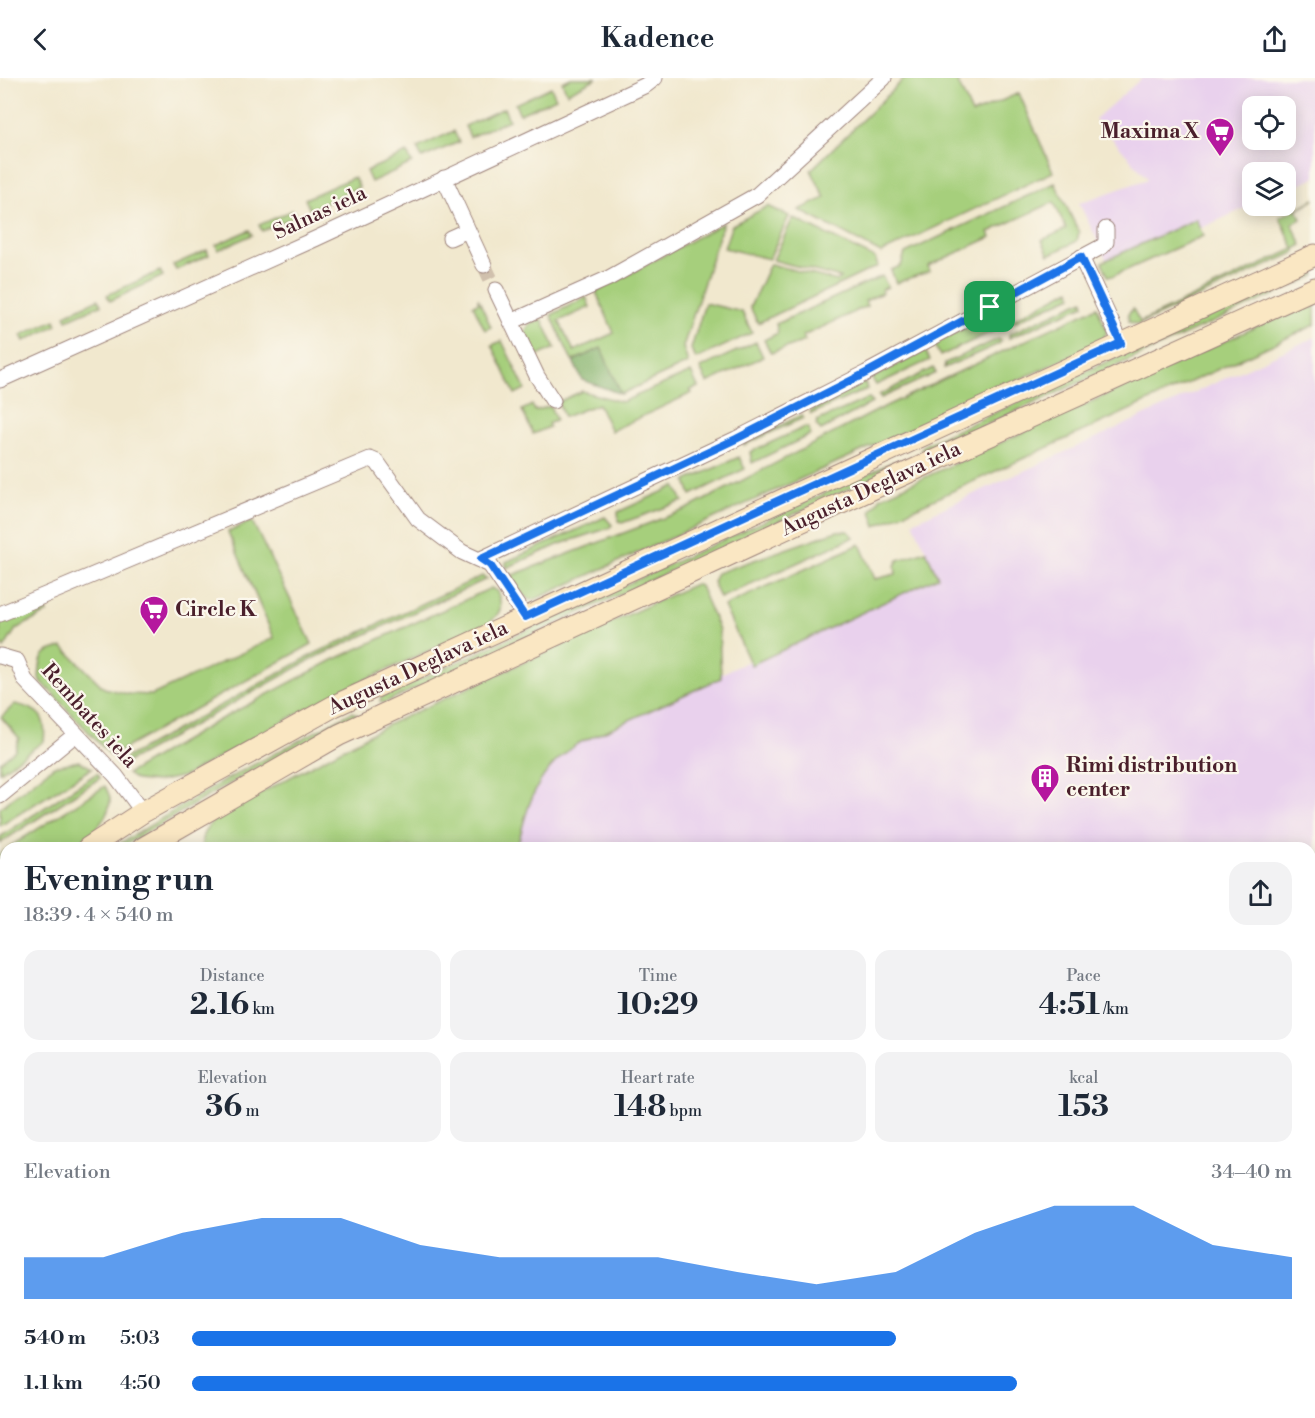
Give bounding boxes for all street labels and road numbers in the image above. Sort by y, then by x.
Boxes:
street label: Salnas iela [269,180,371,246]
street label: Augusta Deglava iela [776,436,965,542]
street label: Augusta Deglava iela [323,615,512,721]
street label: Rembates iela [35,658,143,774]

